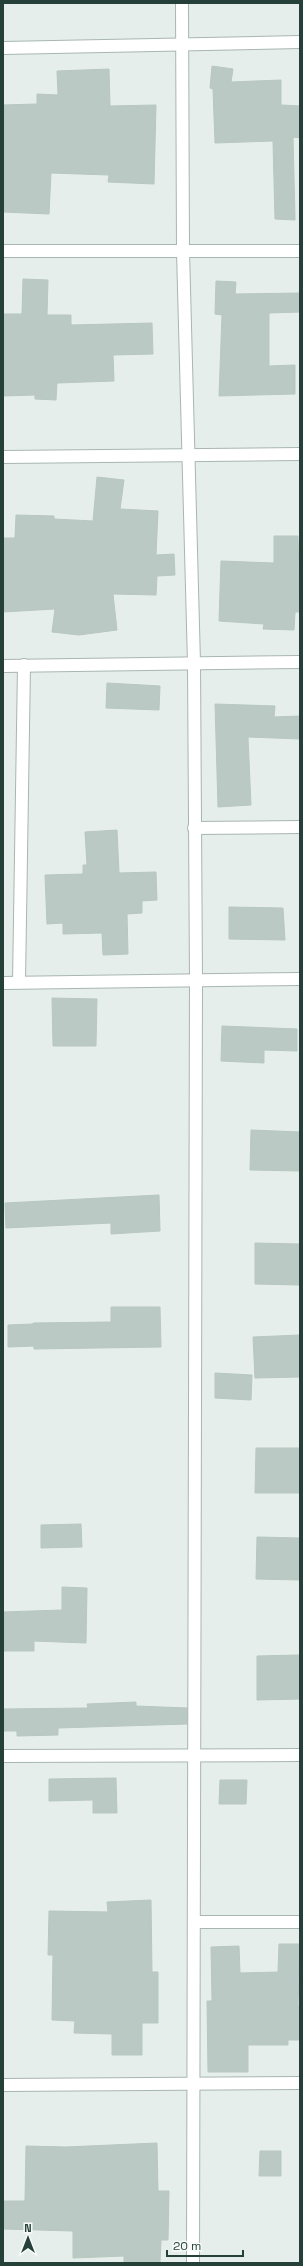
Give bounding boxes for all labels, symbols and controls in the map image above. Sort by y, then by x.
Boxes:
north arrow [8,2218,48,2258]
text: N [24,2221,32,2235]
scale bar [167,2232,243,2258]
text: 20 m [173,2238,201,2254]

